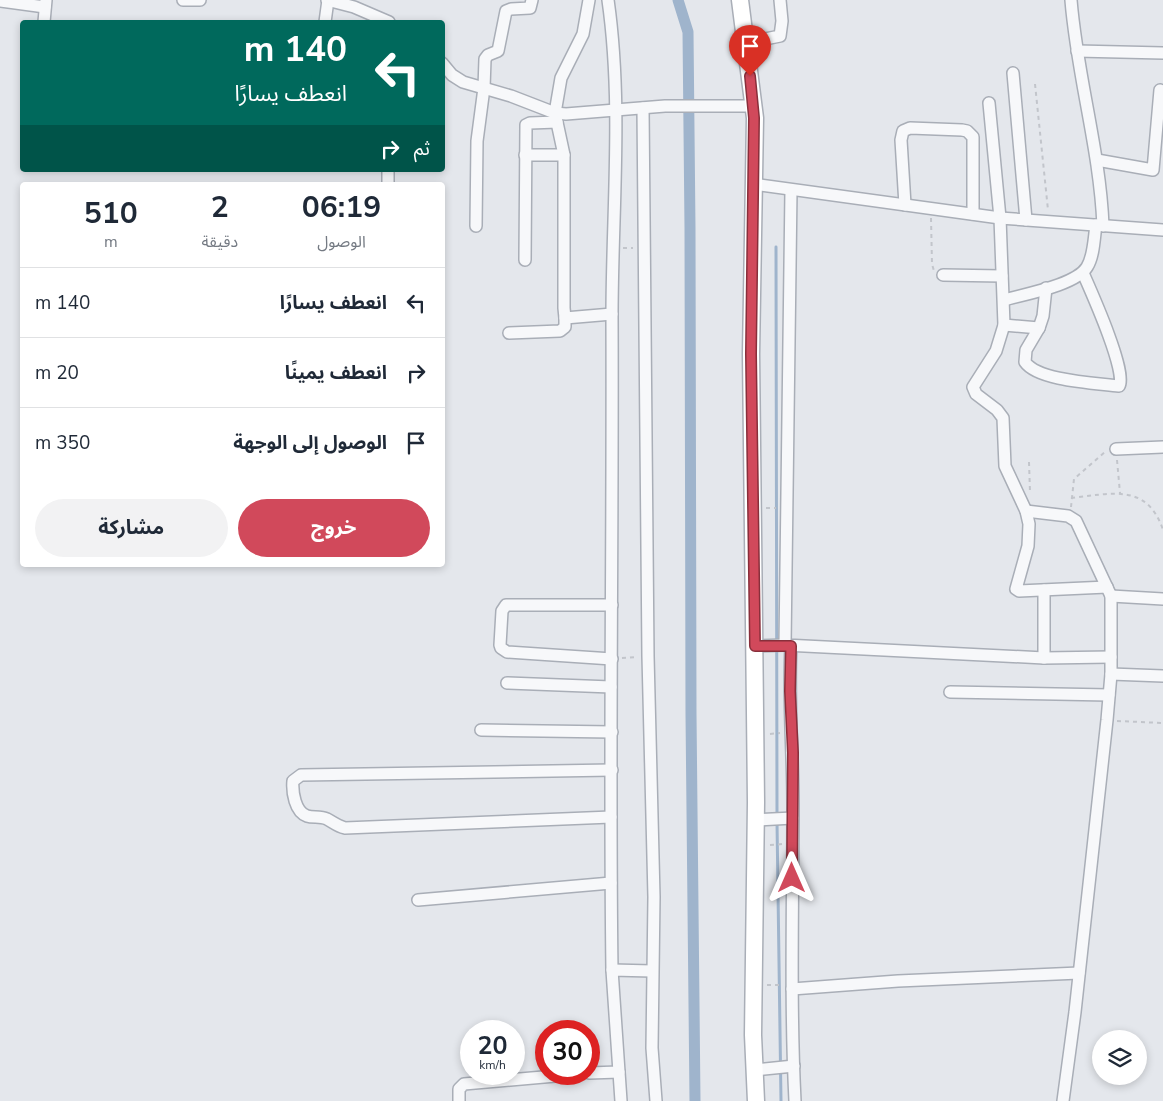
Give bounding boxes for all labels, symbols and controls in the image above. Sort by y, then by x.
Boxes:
pin [729,25,771,76]
text: 140 m [244,26,347,73]
icon: arrive [736,32,764,60]
icon: left [365,40,430,105]
text: انعطف يسارًا [235,79,347,109]
icon: right [376,135,404,163]
text: ثم [414,136,430,162]
text: 2 [211,187,229,228]
text: 06:19 [302,187,381,228]
text: 510 [84,193,138,234]
text: m [104,231,118,253]
text: دقيقة [202,231,238,253]
text: الوصول [317,231,366,253]
icon: left [402,289,430,317]
text: 140 m [35,290,90,316]
text: انعطف يسارًا [280,290,387,316]
icon: right [402,359,430,387]
text: 20 m [35,360,79,386]
text: انعطف يمينًا [285,360,387,386]
icon: arrive [402,429,430,457]
text: 350 m [35,430,90,456]
text: الوصول إلى الوجهة [233,430,387,456]
button: مشاركة [35,499,228,557]
button: خروج [238,499,430,557]
position arrow [765,851,817,903]
speed limit sign: 30 [535,1020,600,1085]
text: 20 [477,1029,508,1063]
map controls [1092,1030,1147,1085]
button: layers [1092,1030,1147,1085]
text: km/h [479,1057,506,1073]

